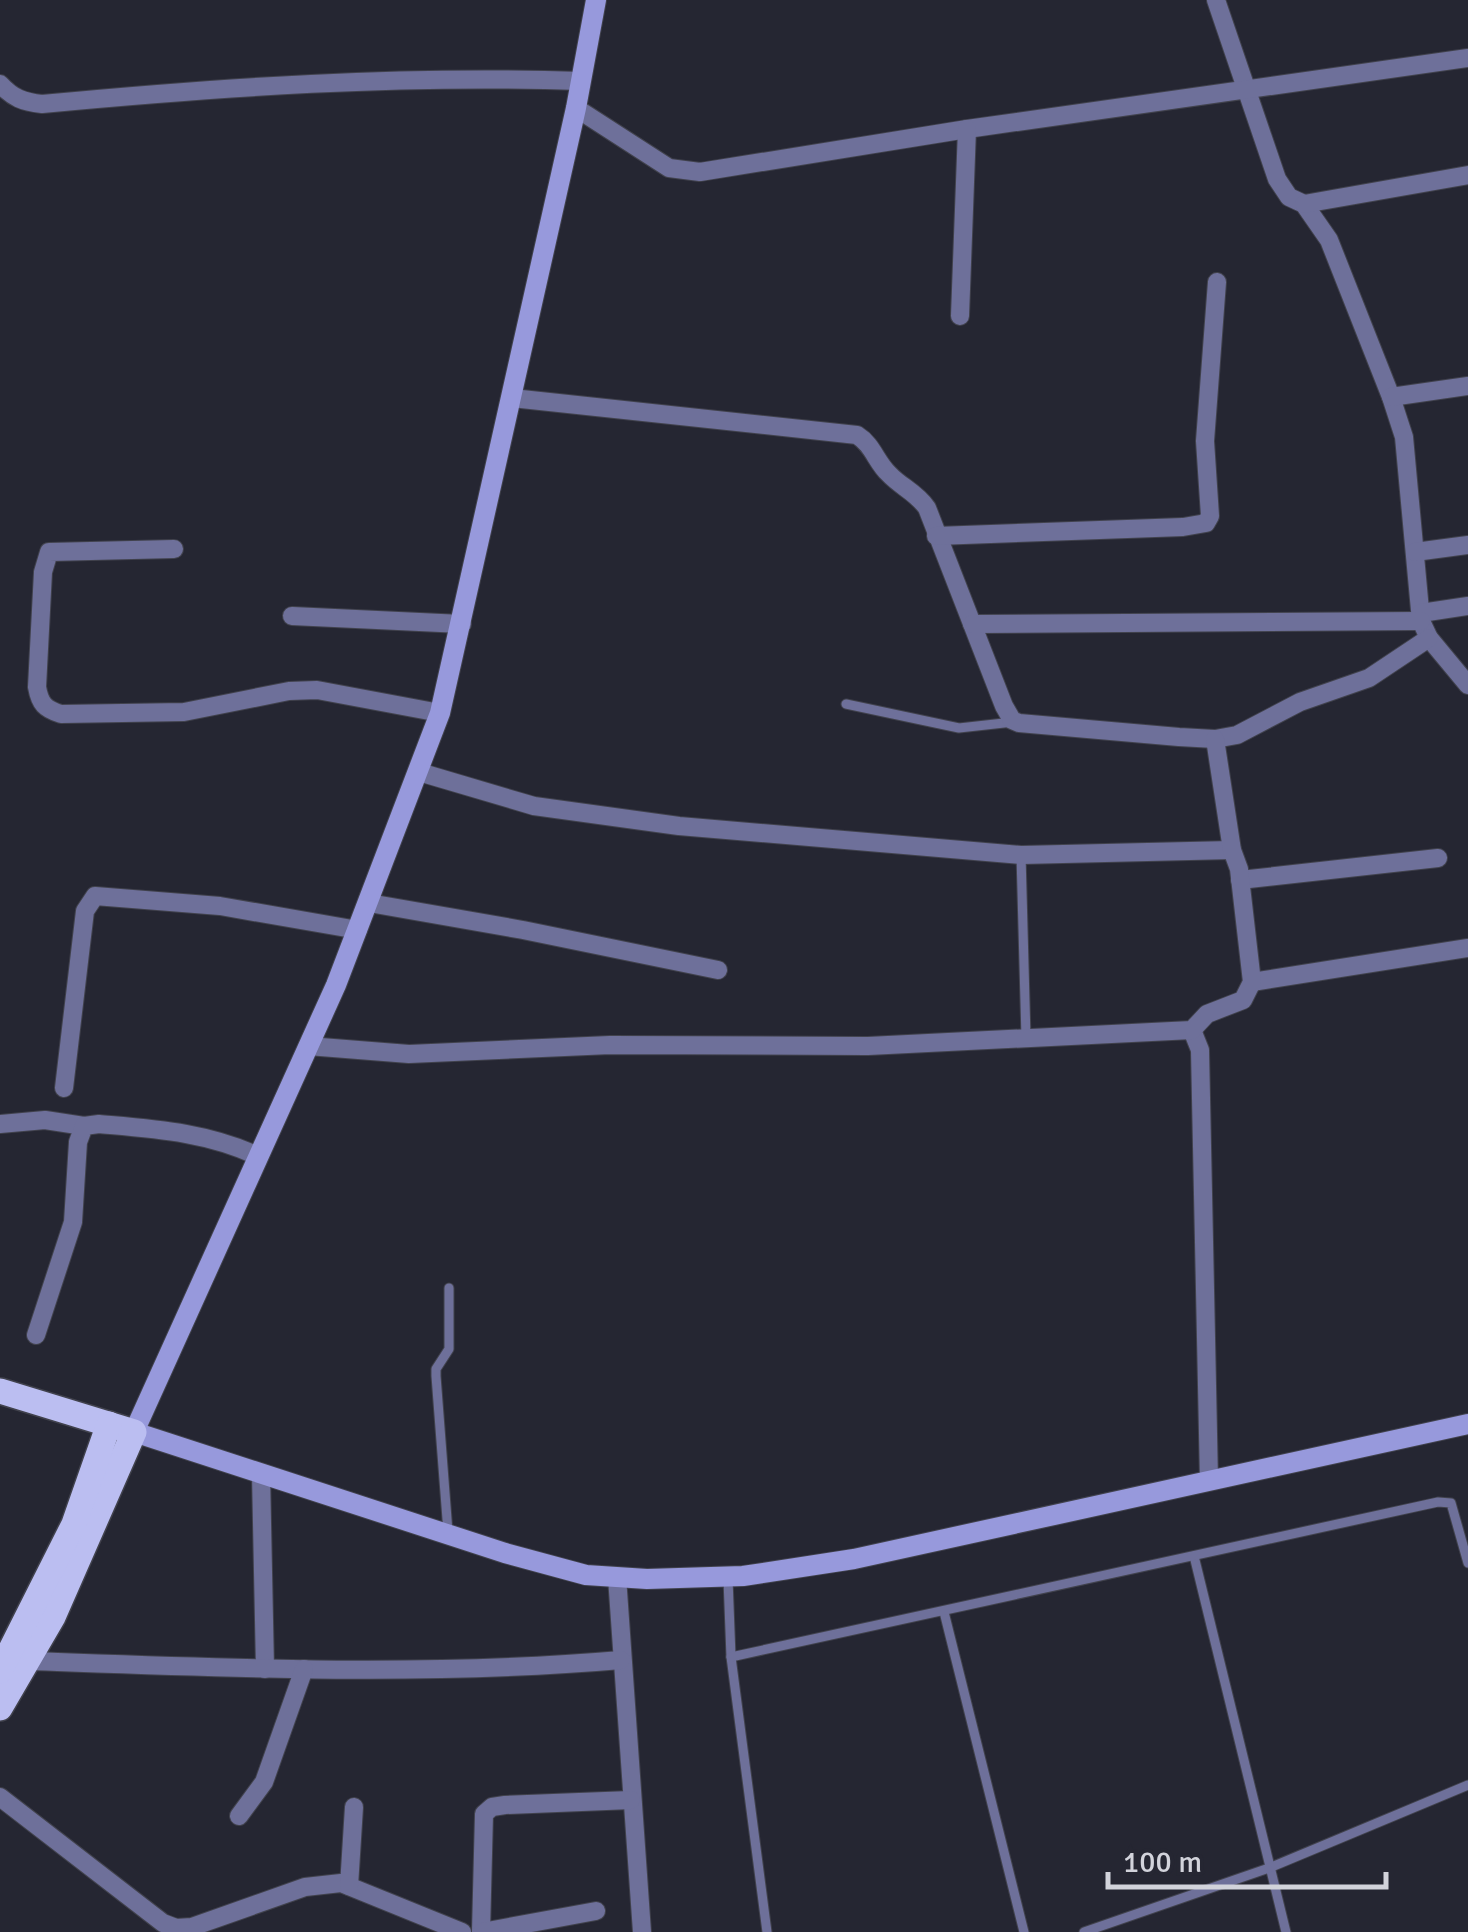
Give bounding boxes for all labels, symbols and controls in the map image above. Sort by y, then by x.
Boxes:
scale bar [1108,1827,1386,1889]
text: 100 m [1123,1844,1202,1881]

